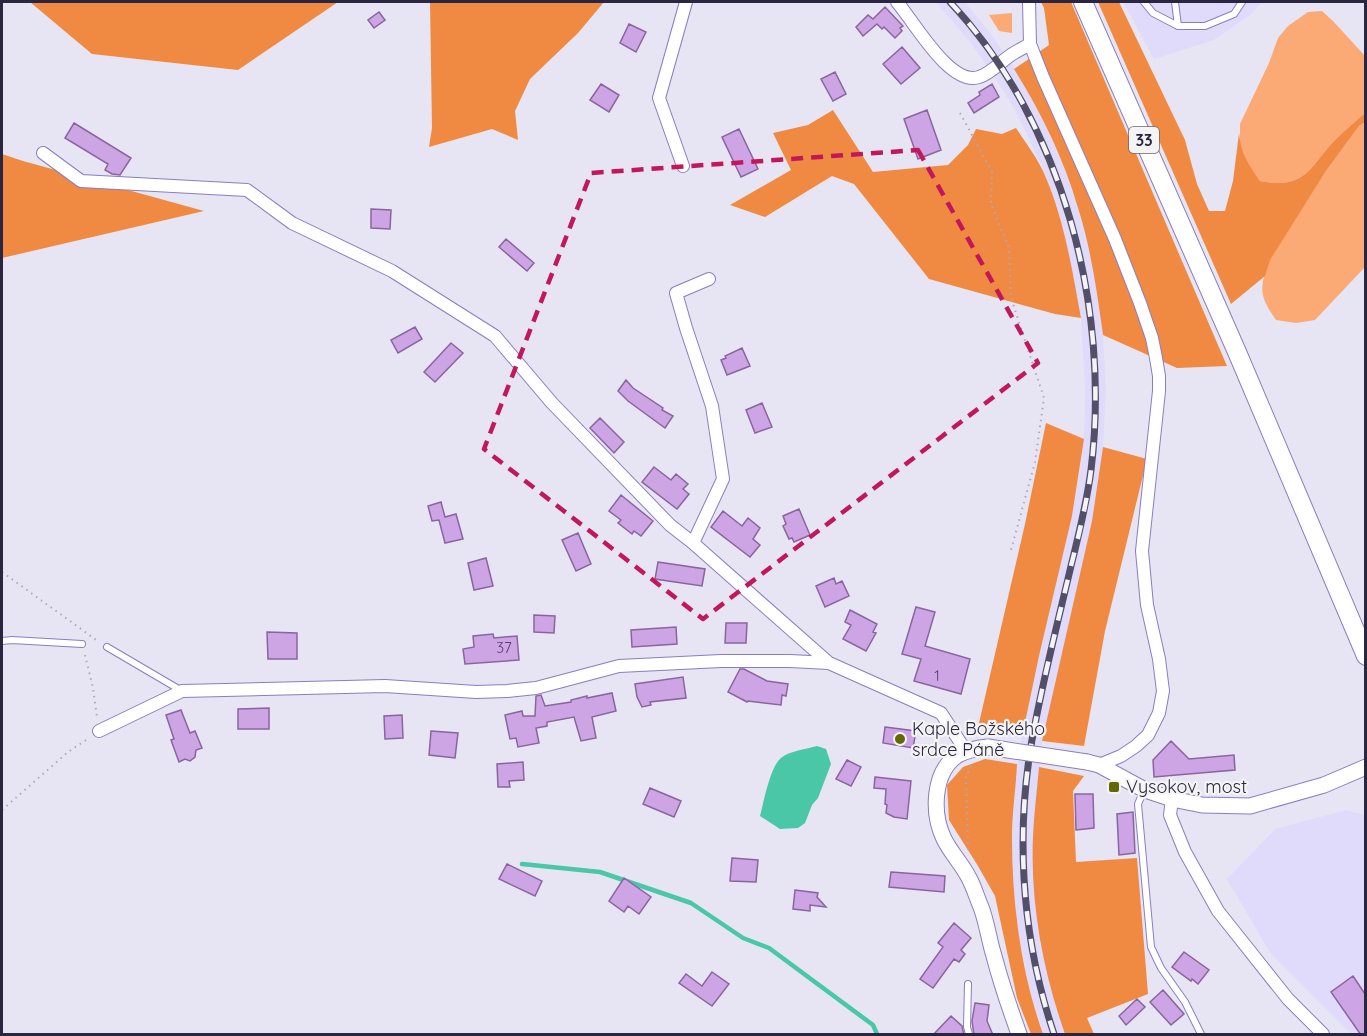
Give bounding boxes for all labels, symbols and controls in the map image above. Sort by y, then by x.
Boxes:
road number: 33 [1129,127,1159,153]
house number: 37 [496,638,512,657]
house number: 1 [934,666,940,685]
place label: Kaple Božského srdce Páně [912,717,1045,761]
marker: Kaple Božského srdce Páně [893,732,907,746]
place label: Vysokov, most [1126,775,1247,798]
marker: Vysokov, most [1107,780,1121,794]

